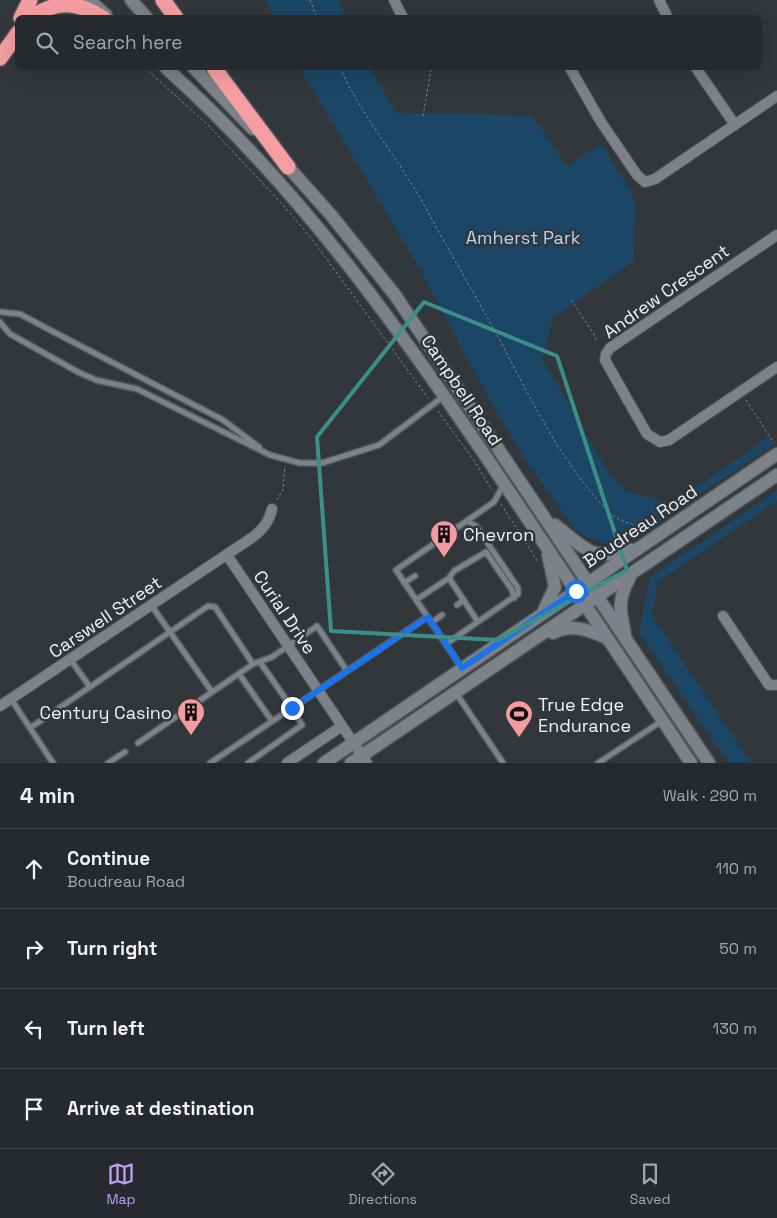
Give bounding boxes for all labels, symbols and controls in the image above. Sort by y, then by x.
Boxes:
search box [15,15,762,70]
icon: search [33,29,61,57]
text: Search here [73,30,183,55]
park label: Amherst Park [466,226,581,249]
street label: Andrew Crescent [599,239,733,343]
street label: Campbell Road [416,330,508,450]
street label: Boudreau Road [579,479,701,573]
building icon: Chevron [429,519,459,558]
place label: Chevron [463,523,534,546]
street label: Curial Drive [249,566,321,658]
street label: Carswell Street [44,571,166,663]
route start [565,580,588,603]
place label: True Edge Endurance [538,693,631,737]
building icon: Century Casino [176,697,206,736]
route end [281,697,304,720]
sports icon: True Edge Endurance [504,699,534,738]
place label: Century Casino [39,701,172,724]
text: 4 min [20,782,75,809]
text: Walk · 290 m [663,785,757,806]
text: Continue [67,846,150,871]
icon: ahead [20,855,48,883]
text: 110 m [715,858,757,879]
text: Boudreau Road [67,871,185,892]
icon: right [20,935,48,963]
text: Turn right [67,936,157,961]
text: 50 m [719,938,757,959]
icon: left [20,1015,48,1043]
text: Turn left [67,1016,145,1041]
text: 130 m [713,1018,757,1039]
icon: arrive [20,1095,48,1123]
text: Arrive at destination [67,1096,255,1121]
tab: Map [106,1160,136,1208]
tab: Directions [348,1160,417,1208]
tab: Saved [630,1160,671,1208]

